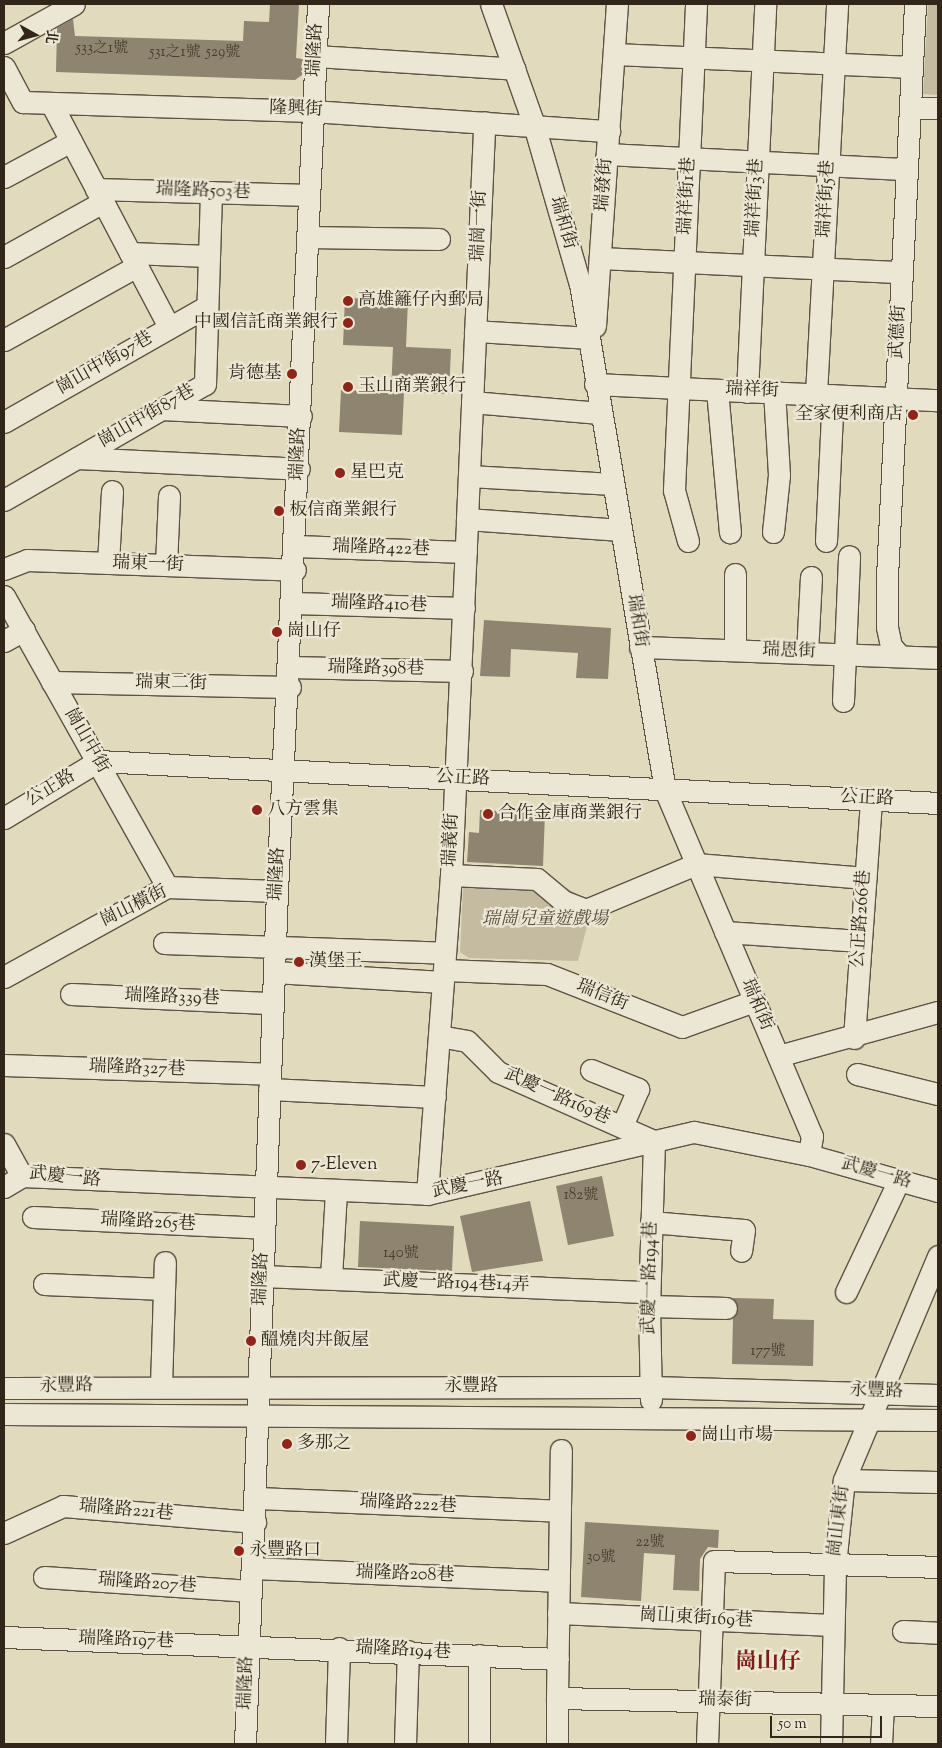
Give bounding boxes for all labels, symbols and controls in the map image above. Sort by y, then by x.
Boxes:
north arrow [10,10,60,60]
street label: 瑞隆路 [304,22,328,78]
text: 北 [39,29,61,45]
house number: 533之1號 [76,40,128,58]
house number: 531之1號 [149,44,201,62]
house number: 529號 [206,44,240,62]
street label: 隆興街 [269,98,323,122]
street label: 瑞祥街1巷 [675,156,701,236]
street label: 瑞發街 [592,157,618,213]
street label: 瑞祥街3巷 [743,158,769,238]
street label: 瑞祥街5巷 [814,159,840,239]
street label: 瑞隆路503巷 [155,180,251,204]
street label: 瑞崗一街 [468,190,492,262]
street label: 瑞和街 [544,194,580,252]
place label: 高雄籬仔內郵局 [358,290,484,312]
marker: 高雄籬仔內郵局 [342,295,354,307]
street label: 武德街 [887,304,911,360]
place label: 中國信託商業銀行 [194,312,338,334]
marker: 中國信託商業銀行 [342,317,354,329]
street label: 崗山中街97巷 [53,328,157,400]
place label: 肯德基 [228,363,282,385]
marker: 肯德基 [286,368,298,380]
place label: 玉山商業銀行 [358,376,466,398]
street label: 瑞祥街 [725,379,779,403]
street label: 崗山中街87巷 [95,381,199,453]
marker: 玉山商業銀行 [342,381,354,393]
place label: 全家便利商店 [795,404,903,426]
marker: 全家便利商店 [907,409,919,421]
street label: 瑞隆路 [287,427,311,481]
place label: 星巴克 [350,462,404,484]
marker: 星巴克 [334,467,346,479]
place label: 板信商業銀行 [289,500,397,522]
marker: 板信商業銀行 [273,505,285,517]
street label: 瑞隆路422巷 [332,536,430,562]
street label: 瑞東一街 [112,553,184,577]
street label: 瑞隆路410巷 [330,593,428,617]
street label: 瑞和街 [621,593,651,649]
place label: 崗山仔 [287,621,341,643]
marker: 崗山仔 [271,626,283,638]
street label: 瑞恩街 [762,640,816,664]
street label: 瑞隆路398巷 [327,657,425,681]
street label: 瑞東二街 [135,673,207,695]
street label: 崗山中街 [59,704,113,778]
street label: 公正路 [22,766,80,812]
street label: 公正路 [435,767,491,791]
street label: 公正路 [839,787,895,811]
place label: 八方雲集 [267,799,339,821]
place label: 合作金庫商業銀行 [498,803,642,825]
marker: 八方雲集 [251,804,263,816]
marker: 合作金庫商業銀行 [482,808,494,820]
street label: 瑞義街 [440,812,464,868]
street label: 瑞隆路 [266,846,290,902]
street label: 公正路266巷 [848,869,876,969]
street label: 崗山橫街 [97,882,171,932]
park label: 瑞崗兒童遊戲場 [482,909,608,931]
place label: 漢堡王 [309,951,363,973]
marker: 漢堡王 [293,956,305,968]
street label: 瑞信街 [573,976,631,1016]
street label: 瑞和街 [736,976,776,1034]
street label: 瑞隆路339巷 [124,986,220,1010]
street label: 瑞隆路327巷 [88,1057,186,1081]
street label: 武慶一路169巷 [501,1064,613,1130]
place label: 7-Eleven [311,1154,378,1176]
street label: 武慶一路 [838,1154,914,1194]
marker: 7-Eleven [295,1159,307,1171]
street label: 武慶一路 [28,1163,102,1193]
street label: 武慶一路 [431,1169,505,1203]
house number: 182號 [564,1187,598,1205]
street label: 瑞隆路265巷 [100,1210,196,1236]
street label: 武慶一路194巷 [639,1221,663,1335]
house number: 140號 [383,1245,419,1263]
street label: 瑞隆路 [250,1252,274,1306]
street label: 武慶一路194巷14弄 [382,1271,530,1297]
place label: 醞燒肉丼飯屋 [261,1330,369,1352]
marker: 醞燒肉丼飯屋 [245,1335,257,1347]
house number: 177號 [750,1343,786,1361]
street label: 永豐路 [39,1376,93,1398]
street label: 永豐路 [444,1376,498,1398]
street label: 永豐路 [849,1380,903,1404]
place label: 崗山市場 [701,1425,773,1447]
marker: 崗山市場 [685,1430,697,1442]
place label: 多那之 [297,1433,351,1455]
marker: 多那之 [281,1438,293,1450]
street label: 崗山東街 [825,1484,855,1558]
street label: 瑞隆路222巷 [359,1492,457,1518]
street label: 瑞隆路221巷 [78,1496,174,1526]
house number: 22號 [635,1534,665,1552]
place label: 永豐路口 [249,1540,321,1562]
marker: 永豐路口 [233,1545,245,1557]
house number: 30號 [587,1549,615,1567]
street label: 瑞隆路208巷 [355,1562,455,1588]
street label: 瑞隆路207巷 [97,1570,197,1598]
street label: 崗山東街169巷 [639,1605,753,1633]
street label: 瑞隆路197巷 [78,1629,174,1653]
street label: 瑞隆路194巷 [355,1638,451,1664]
district label: 崗山仔 [735,1651,801,1677]
street label: 瑞隆路 [235,1656,259,1710]
street label: 瑞泰街 [698,1690,752,1712]
scale bar [772,1706,884,1738]
text: 50 m [778,1714,807,1735]

